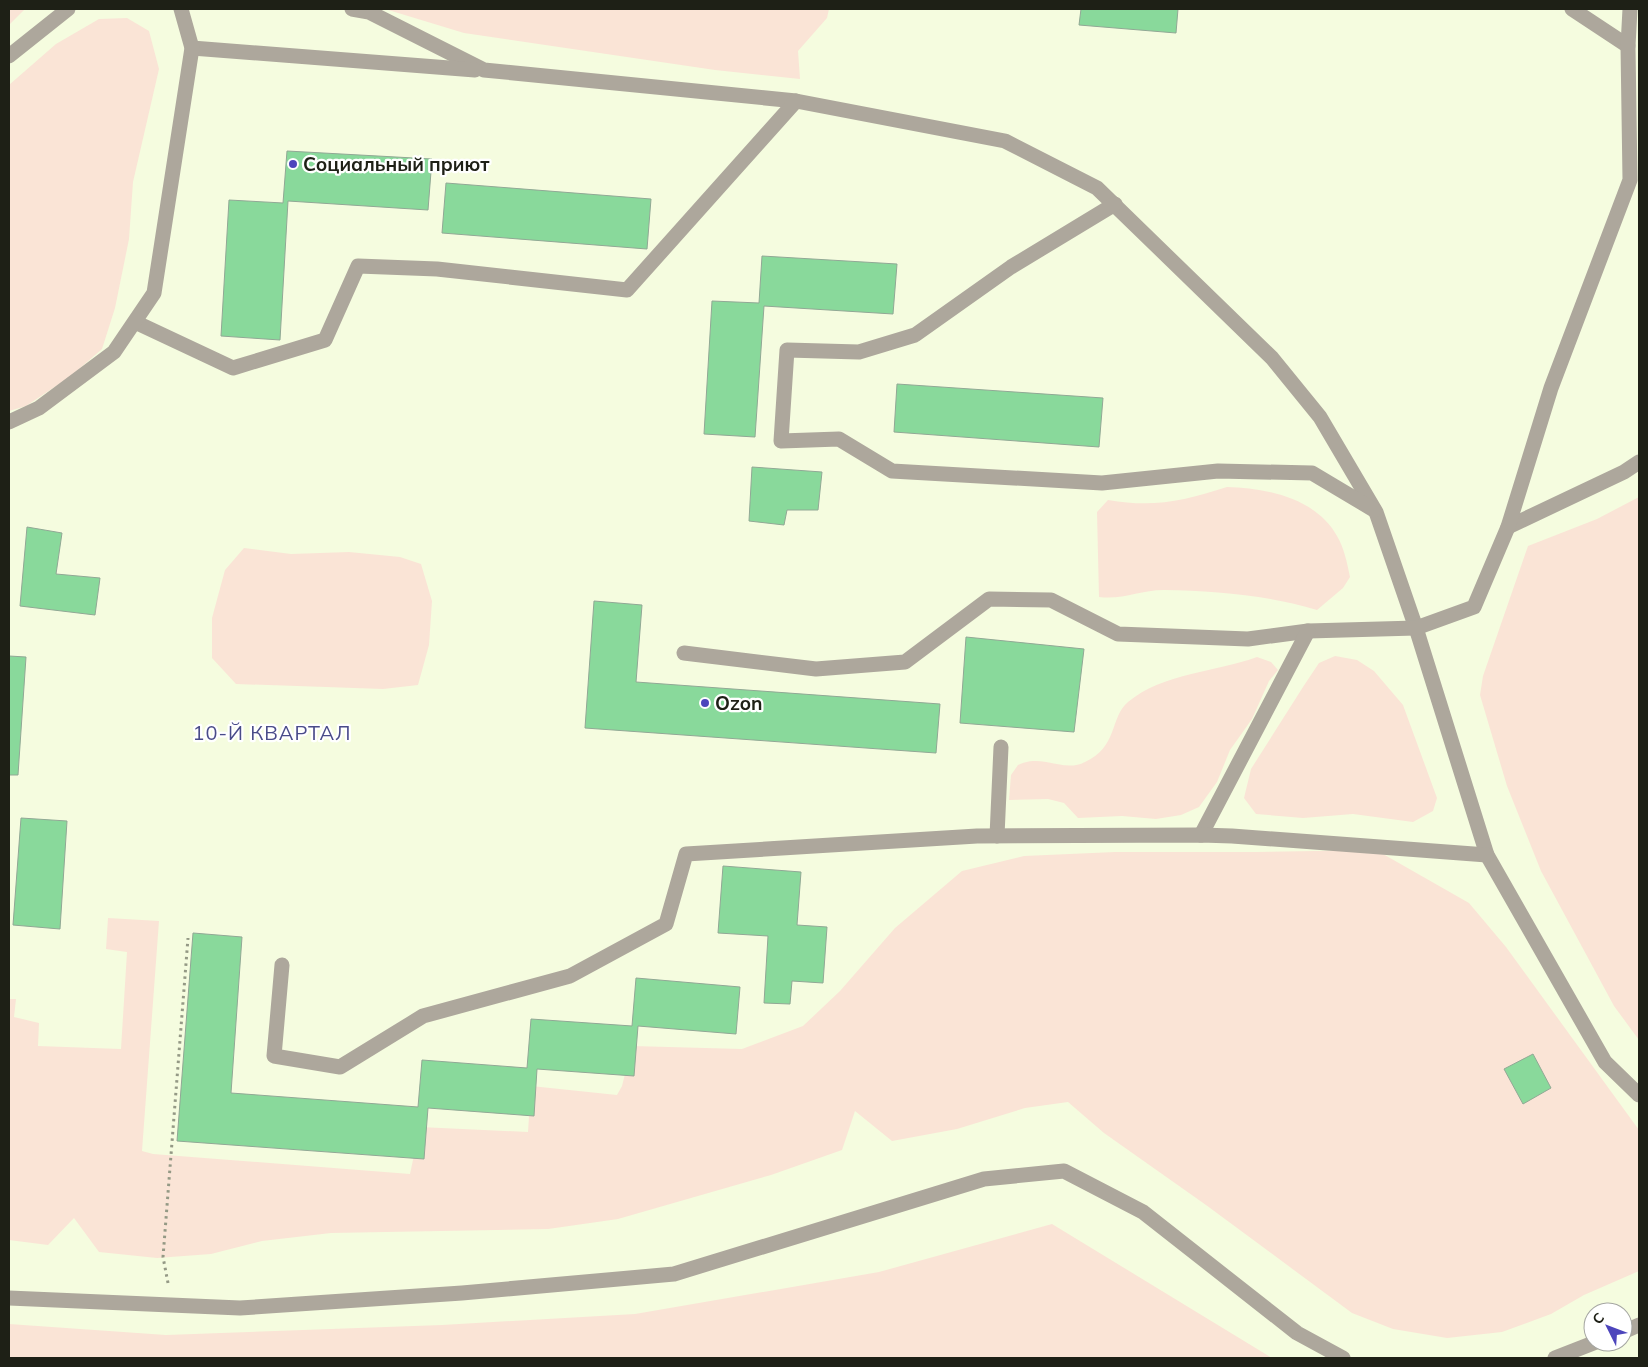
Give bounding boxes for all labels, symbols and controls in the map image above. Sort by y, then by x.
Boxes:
place label: Социальный приют [303,152,490,176]
marker: Социальный приют [287,158,299,170]
place label: Ozon [715,691,762,715]
marker: Ozon [699,697,711,709]
district label: 10-Й КВАРТАЛ [193,720,351,745]
north arrow [1583,1302,1633,1352]
text: С [1588,1309,1608,1328]

